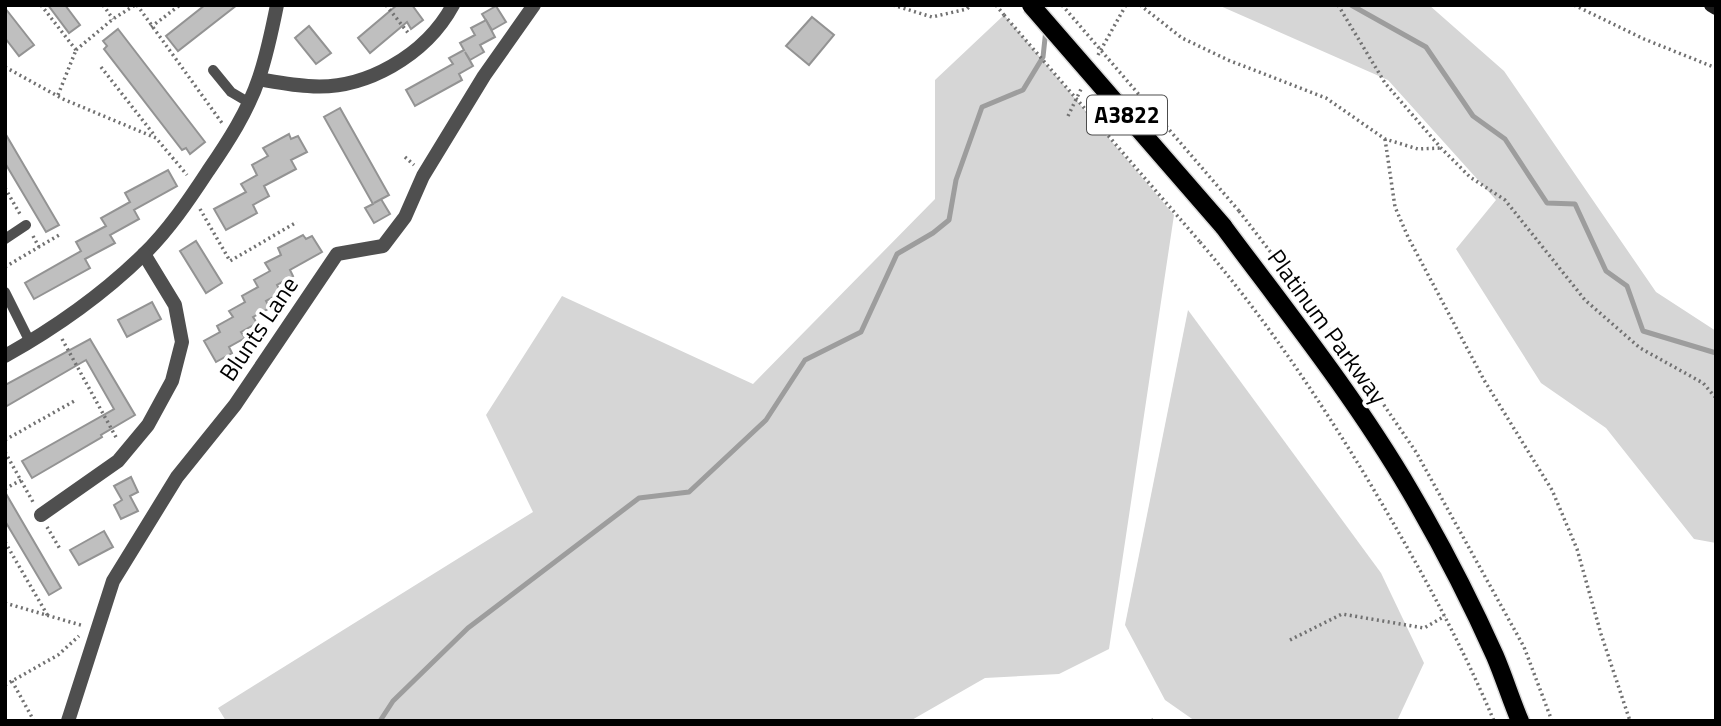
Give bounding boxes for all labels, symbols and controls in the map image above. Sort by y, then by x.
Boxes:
road number: A3822 [1087,96,1167,134]
street label: Platinum Parkway [1259,241,1397,412]
street label: Blunts Lane [210,269,306,388]

